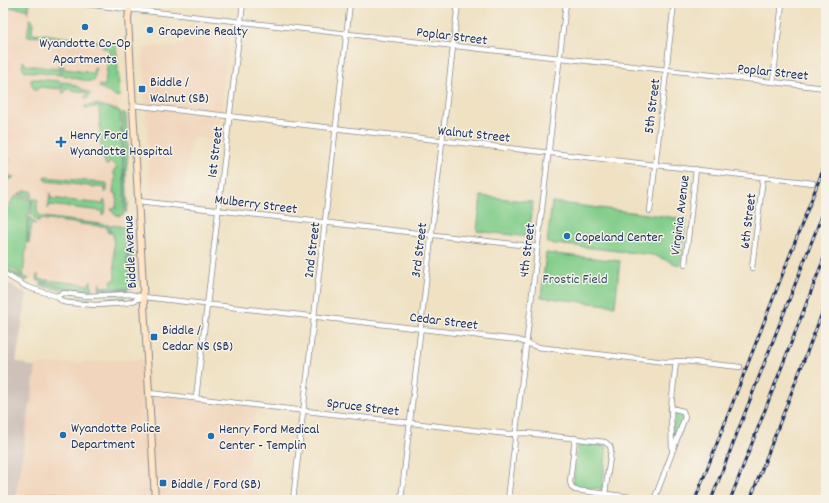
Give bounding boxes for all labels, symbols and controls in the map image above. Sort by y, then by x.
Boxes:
marker: Wyandotte Co-Op Apartments [80,22,90,32]
place label: Grapevine Realty [158,22,248,42]
street label: Poplar Street [415,23,488,51]
marker: Grapevine Realty [145,25,155,35]
place label: Wyandotte Co-Op Apartments [39,34,131,70]
street label: Poplar Street [736,59,809,87]
place label: Biddle / Walnut (SB) [150,73,209,109]
street label: 5th Street [640,78,666,135]
marker: Biddle / Walnut (SB) [137,84,147,94]
street label: Walnut Street [437,121,511,149]
place label: Henry Ford Wyandotte Hospital [70,126,173,162]
street label: 1st Street [203,126,229,179]
marker: Henry Ford Wyandotte Hospital [55,136,67,148]
street label: Virginia Avenue [666,174,696,256]
street label: Mulberry Street [213,190,298,220]
street label: 6th Street [736,192,762,250]
street label: Biddle Avenue [119,215,143,289]
street label: 2nd Street [300,221,326,279]
street label: 3rd Street [407,222,433,279]
street label: 4th Street [515,222,541,279]
place label: Copeland Center [575,228,664,248]
marker: Copeland Center [562,231,572,241]
park label: Frostic Field [543,270,608,290]
street label: Cedar Street [408,308,479,336]
place label: Biddle / Cedar NS (SB) [162,321,233,357]
marker: Biddle / Cedar NS (SB) [149,332,159,342]
street label: Spruce Street [325,394,400,422]
place label: Wyandotte Police Department [71,419,161,455]
place label: Henry Ford Medical Center - Templin [219,420,320,456]
marker: Wyandotte Police Department [58,430,68,440]
marker: Henry Ford Medical Center - Templin [206,431,216,441]
place label: Biddle / Ford (SB) [171,475,261,495]
marker: Biddle / Ford (SB) [158,478,168,488]

